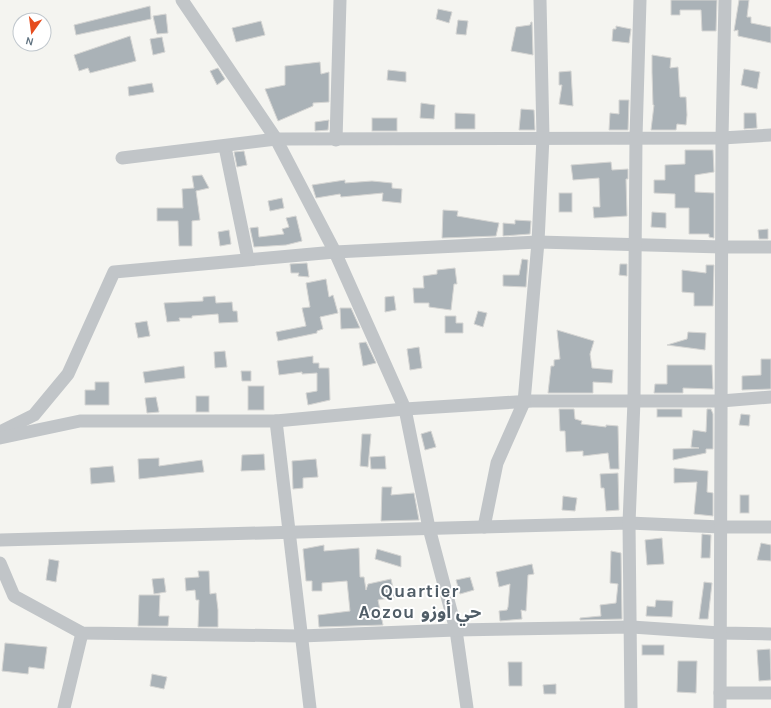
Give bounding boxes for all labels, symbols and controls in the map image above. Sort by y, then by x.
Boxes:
north arrow [12,12,52,52]
text: N [24,34,35,48]
district label: Quartier Aozou حي أوزو [359,580,481,626]

